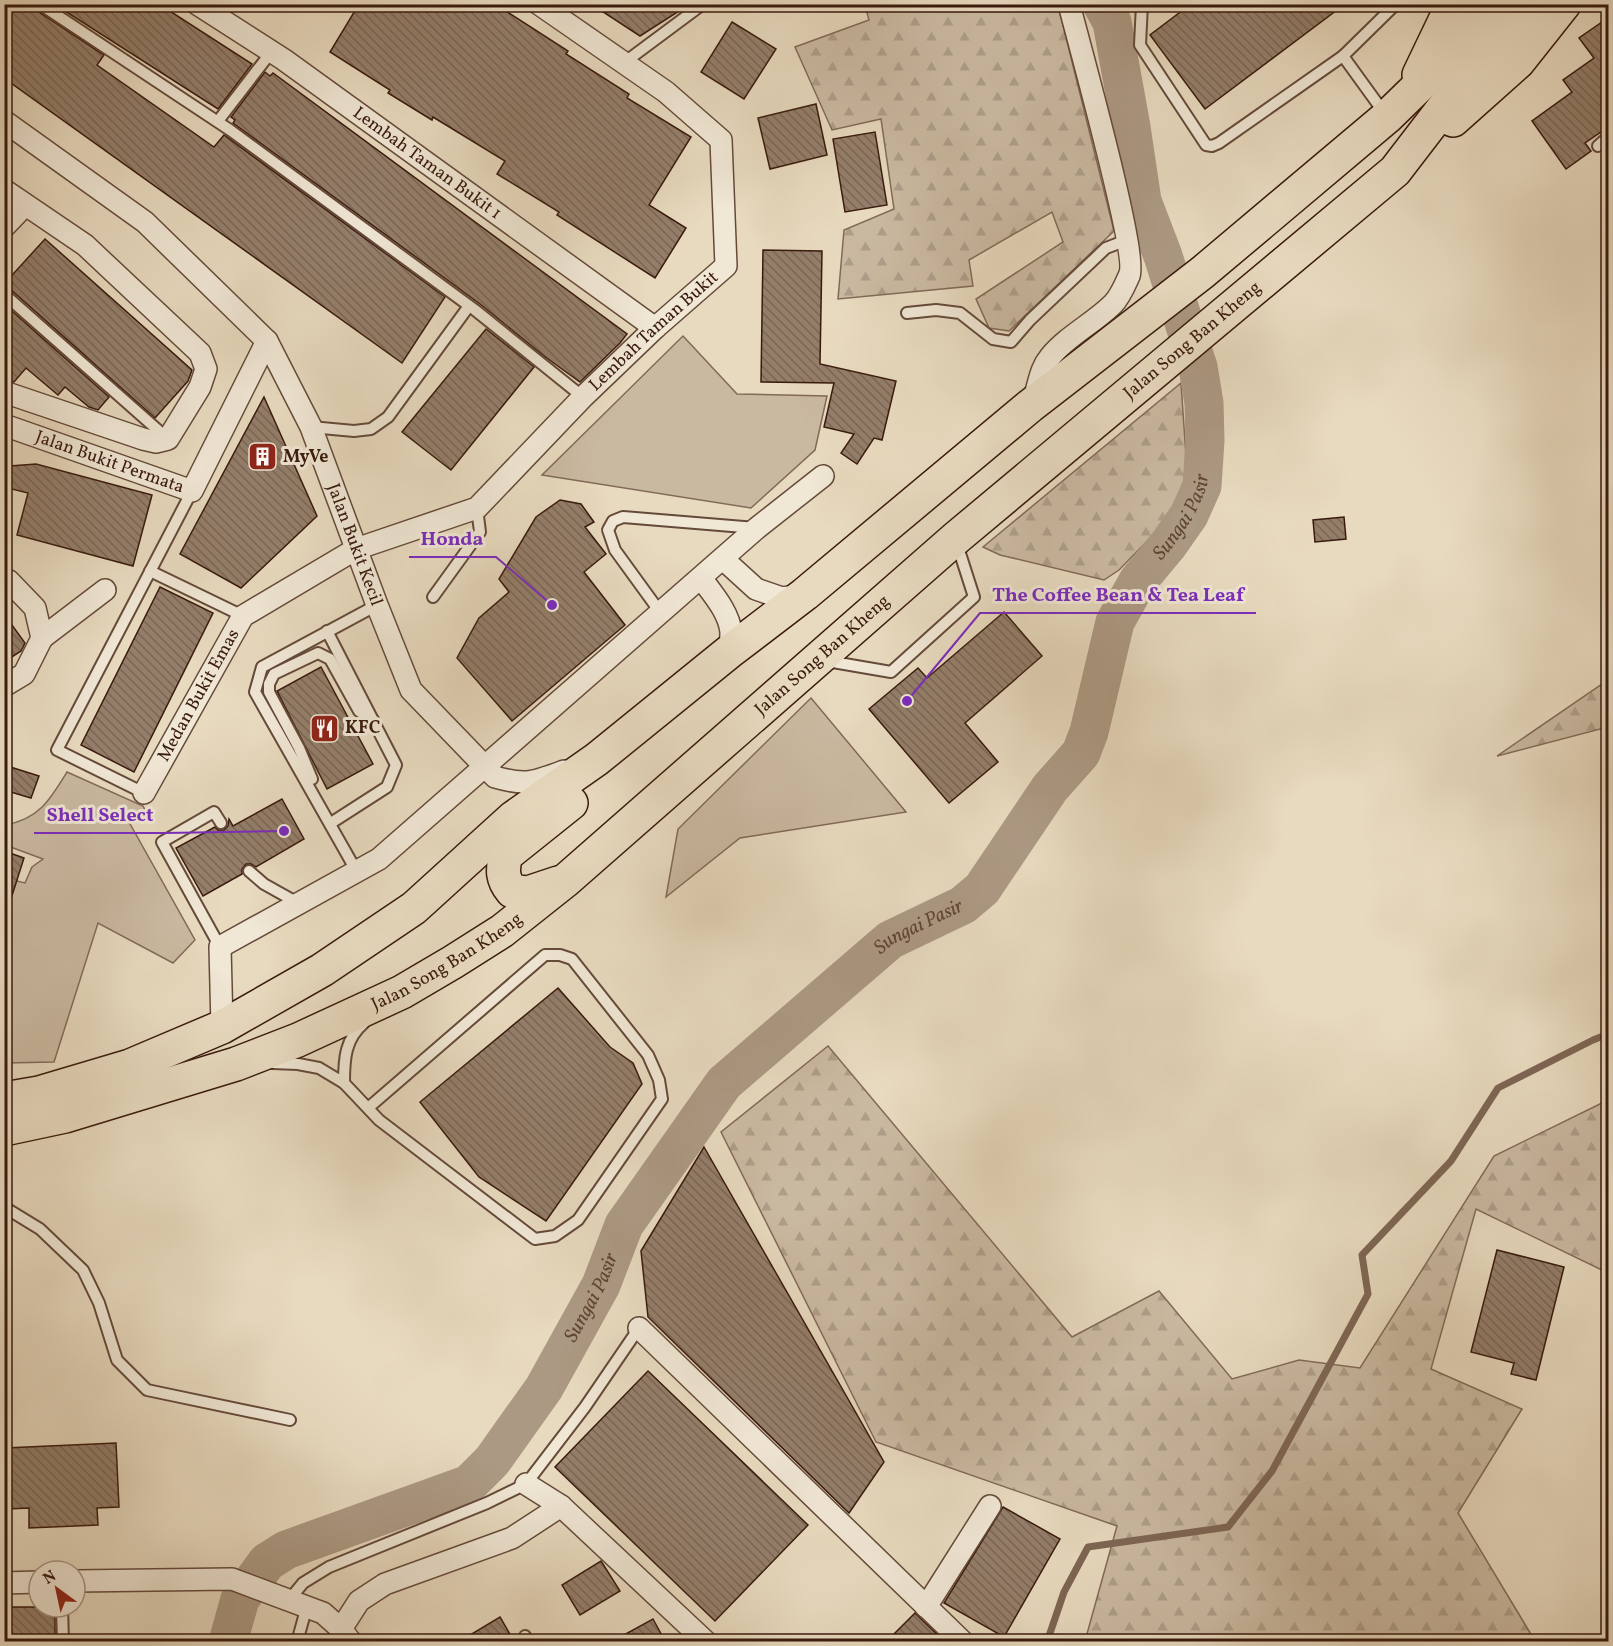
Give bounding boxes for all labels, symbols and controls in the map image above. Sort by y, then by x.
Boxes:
street label: Lembah Taman Bukit 1 [348,101,507,226]
street label: Lembah Taman Bukit [583,265,724,397]
street label: Jalan Song Ban Kheng [1118,275,1267,405]
street label: Jalan Bukit Permata [32,424,188,500]
building icon: MyVe [246,441,278,473]
place label: MyVe [283,445,328,470]
water label: Sungai Pasir [1147,473,1217,567]
street label: Jalan Bukit Kecil [320,480,389,610]
callout: Honda [409,519,496,557]
text: Honda [421,526,484,554]
callout: The Coffee Bean & Tea Leaf [980,575,1256,613]
text: The Coffee Bean & Tea Leaf [992,582,1246,610]
street label: Jalan Song Ban Kheng [749,589,895,722]
street label: Medan Bukit Emas [152,624,246,766]
restaurant icon: KFC [308,712,340,744]
place label: KFC [345,716,380,741]
callout: Shell Select [34,795,165,833]
text: Shell Select [47,802,154,830]
water label: Sungai Pasir [868,893,969,962]
street label: Jalan Song Ban Kheng [367,907,528,1017]
water label: Sungai Pasir [558,1249,626,1348]
north arrow [27,1559,87,1619]
text: N [39,1566,61,1590]

